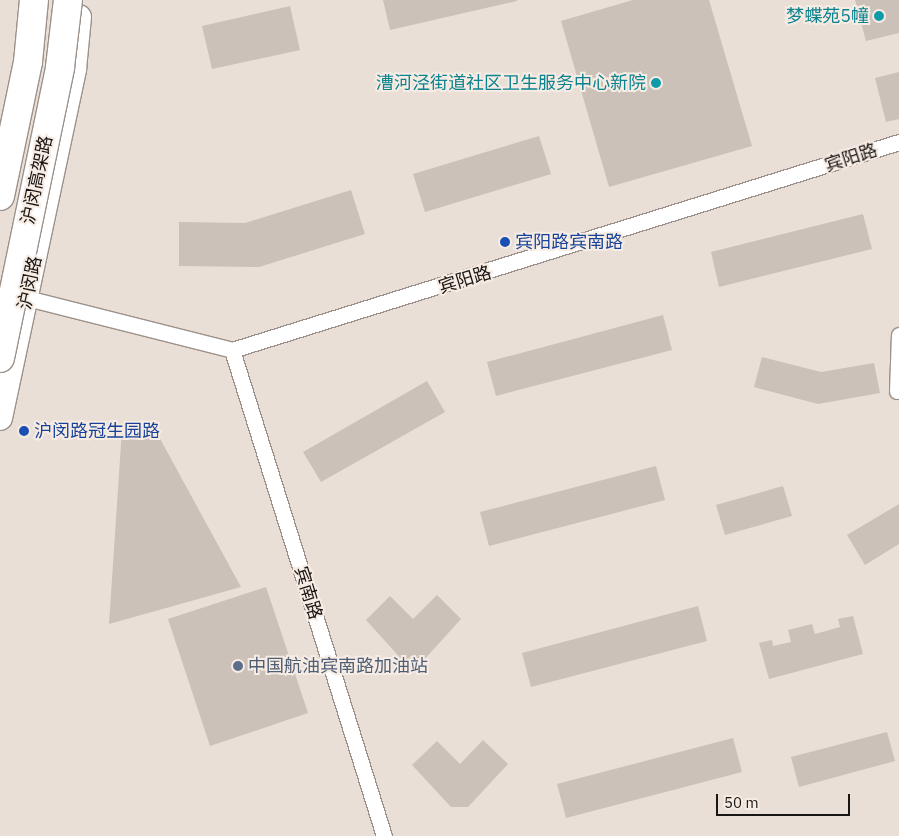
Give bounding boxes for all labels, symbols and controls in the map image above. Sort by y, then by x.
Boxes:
place label: 梦蝶苑5幢 [786,5,869,27]
marker: 梦蝶苑5幢 [873,10,885,22]
place label: 漕河泾街道社区卫生服务中心新院 [376,72,646,94]
marker: 漕河泾街道社区卫生服务中心新院 [650,77,662,89]
street label: 沪闵高架路 [17,134,57,226]
street label: 宾阳路 [822,139,880,177]
place label: 宾阳路宾南路 [515,231,623,253]
marker: 宾阳路宾南路 [499,236,511,248]
street label: 沪闵路 [14,254,46,312]
street label: 宾阳路 [436,262,494,298]
place label: 沪闵路冠生园路 [34,420,160,442]
marker: 沪闵路冠生园路 [18,425,30,437]
street label: 宾南路 [290,564,326,622]
place label: 中国航油宾南路加油站 [248,655,428,677]
marker: 中国航油宾南路加油站 [232,660,244,672]
scale bar [719,784,853,816]
text: 50 m [724,793,759,812]

